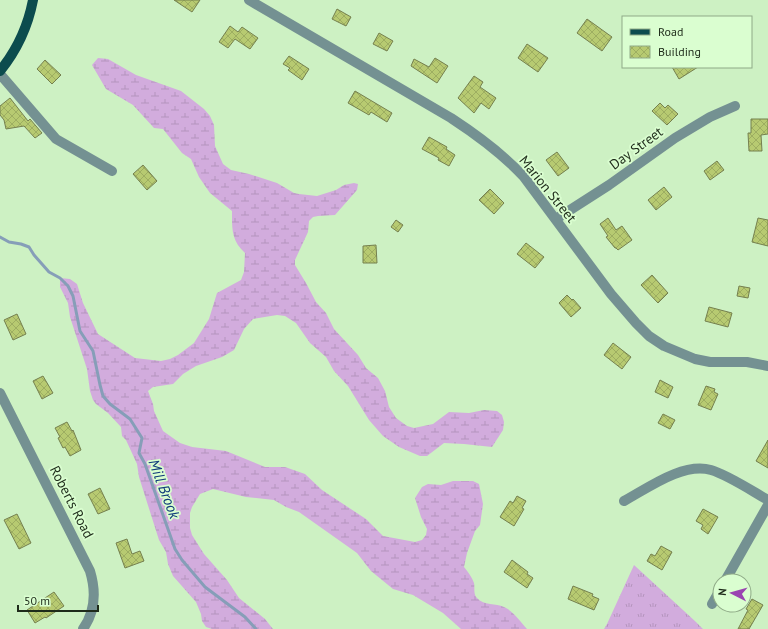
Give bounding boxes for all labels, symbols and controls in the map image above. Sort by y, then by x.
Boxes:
legend [622,16,752,68]
text: Road [658,24,683,39]
text: Building [658,44,701,59]
street label: Day Street [606,122,666,173]
street label: Marion Street [515,152,581,226]
water label: Mill Brook [144,456,185,522]
street label: Roberts Road [46,463,98,541]
north arrow [712,573,752,613]
scale bar [18,587,98,613]
text: N [715,588,729,596]
text: 50 m [24,593,50,608]

